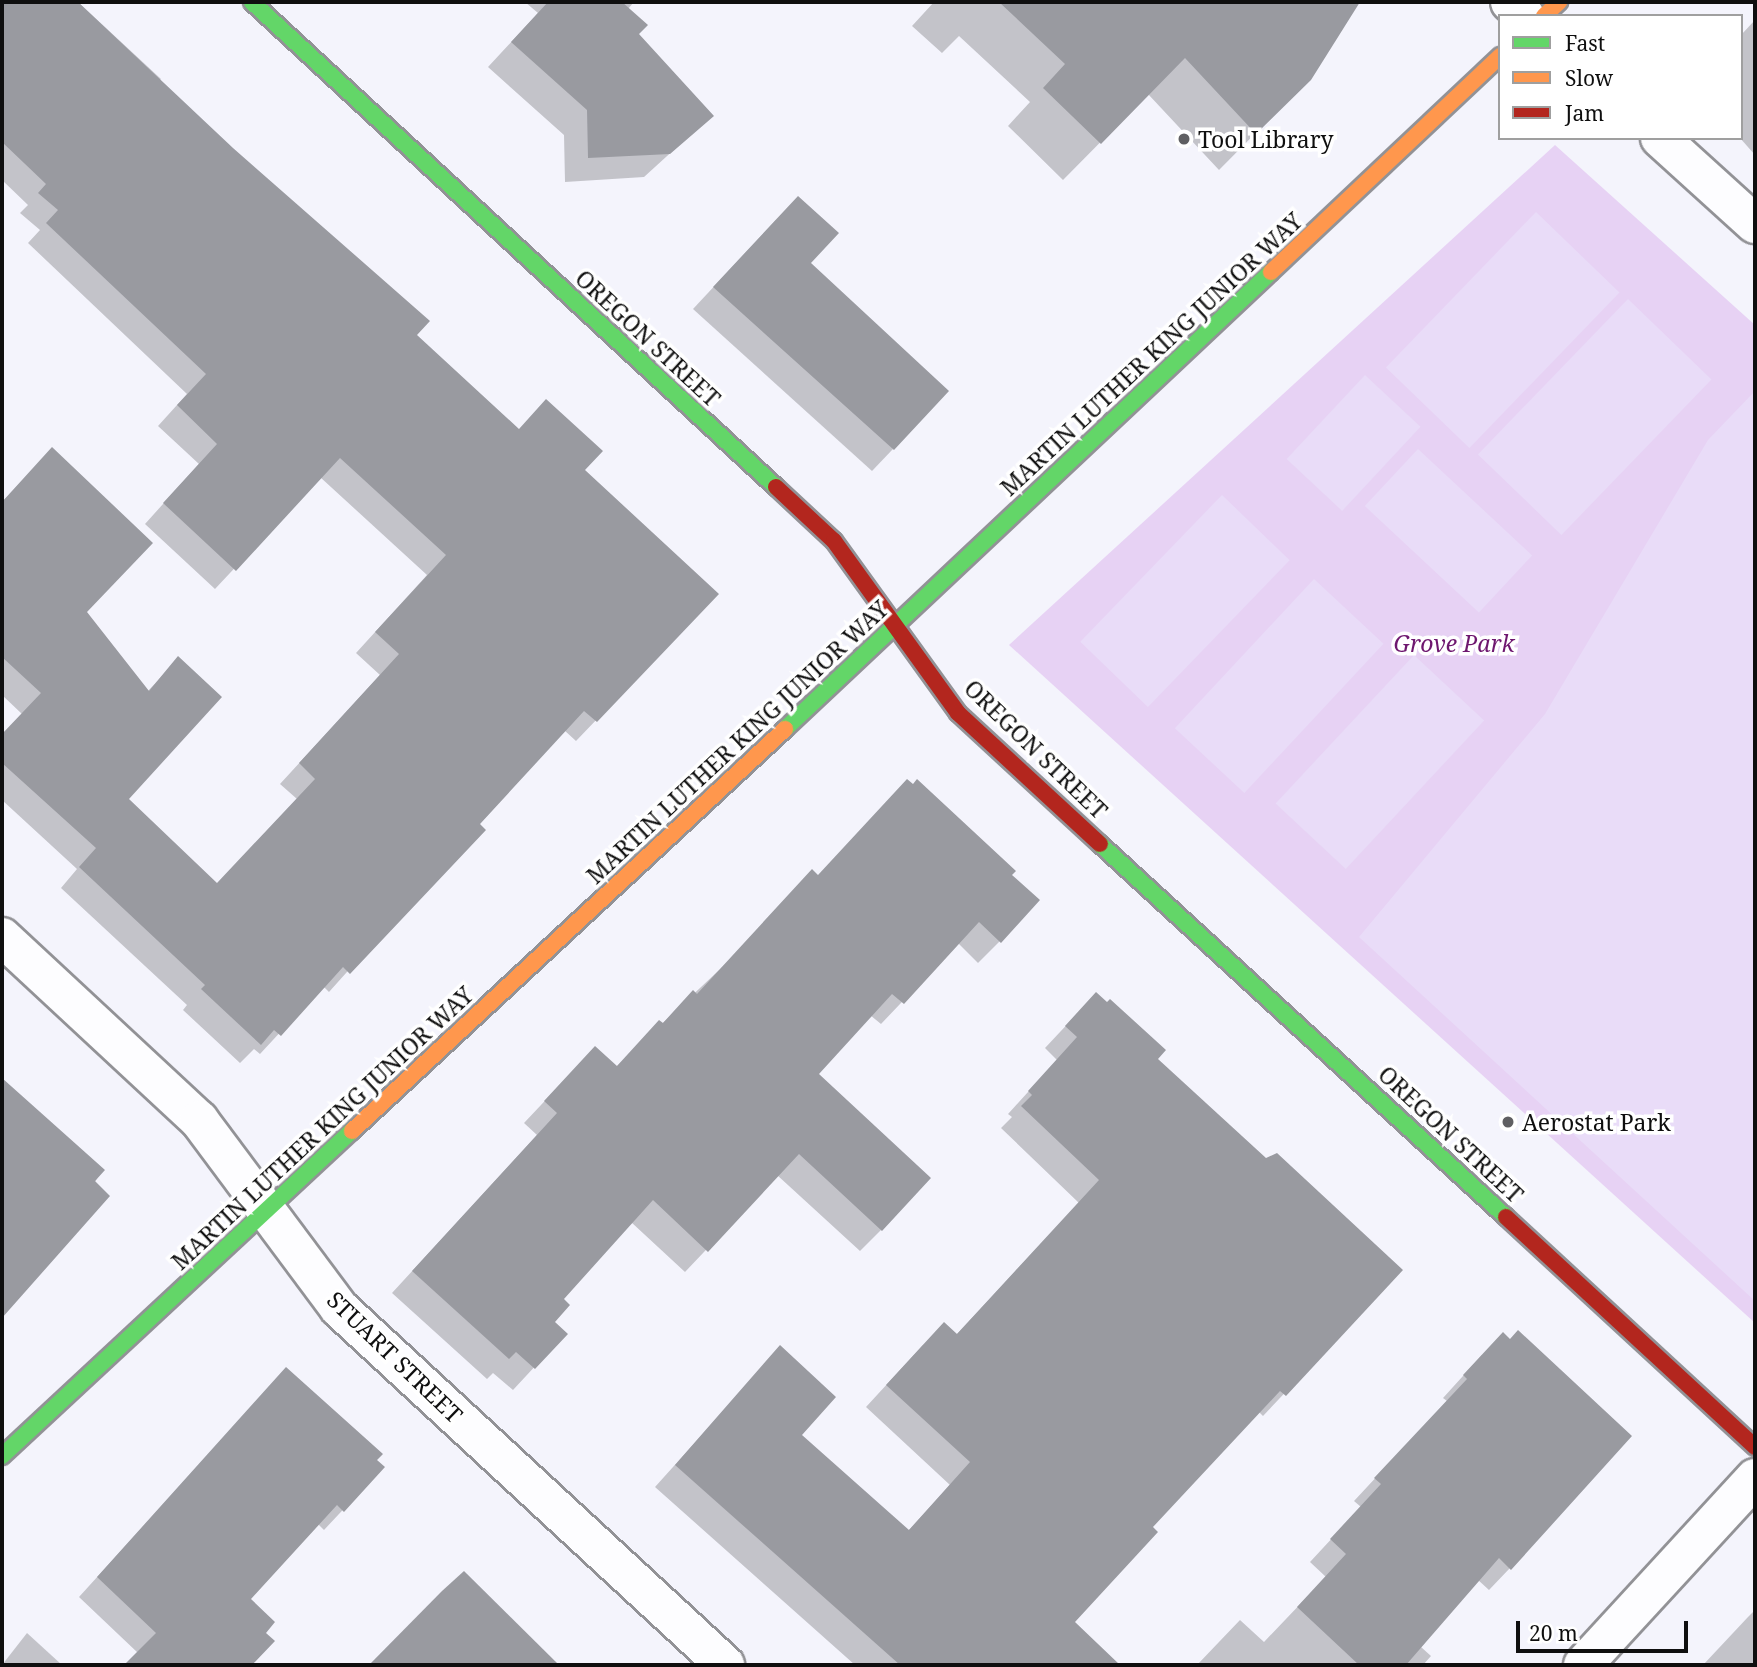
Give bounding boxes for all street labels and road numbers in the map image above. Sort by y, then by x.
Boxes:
street label: MARTIN LUTHER KING JUNIOR WAY [995,207,1307,501]
street label: OREGON STREET [570,264,726,412]
street label: MARTIN LUTHER KING JUNIOR WAY [581,595,893,889]
street label: OREGON STREET [959,674,1113,824]
street label: MARTIN LUTHER KING JUNIOR WAY [166,981,478,1275]
street label: OREGON STREET [1373,1060,1529,1208]
street label: STUART STREET [322,1286,468,1428]

